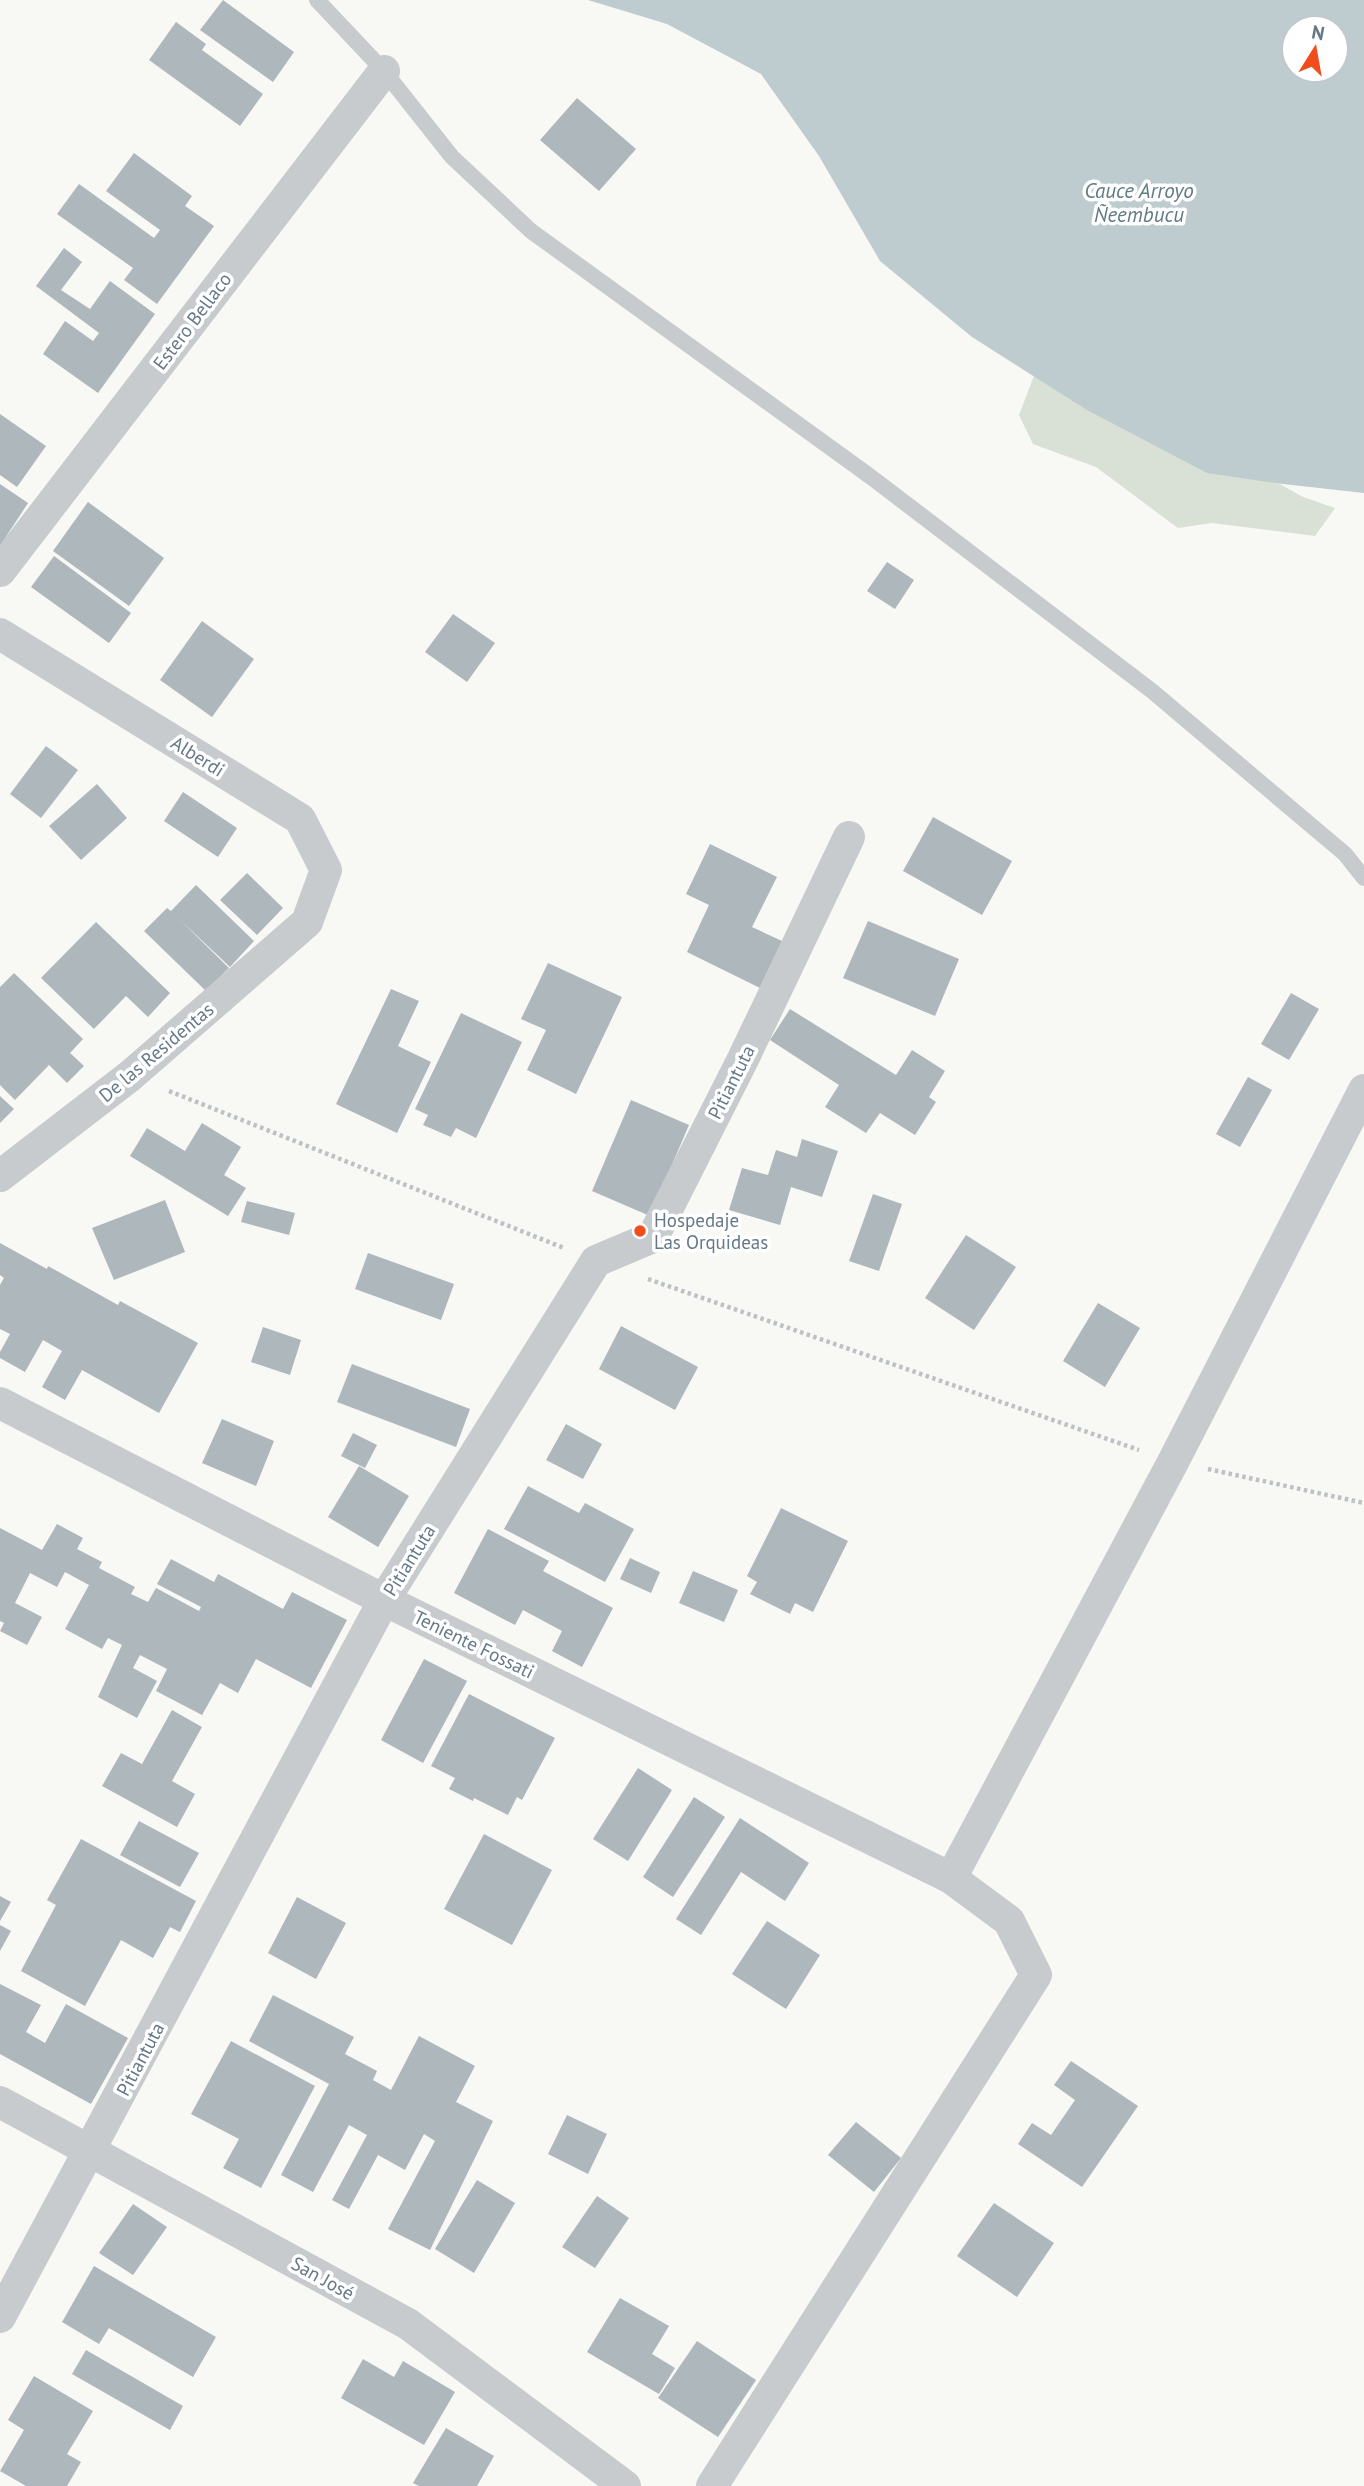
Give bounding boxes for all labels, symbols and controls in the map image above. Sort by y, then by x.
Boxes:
north arrow [1280,14,1350,84]
text: N [1310,19,1327,45]
water label: Cauce Arroyo Ñeembucu [1084,177,1194,228]
street label: Estero Bellaco [148,268,236,374]
street label: Alberdi [167,730,229,782]
street label: De las Residentas [94,997,218,1107]
street label: Pitiantuta [702,1041,760,1123]
place label: Hospedaje Las Orquideas [654,1208,768,1254]
marker: Hospedaje Las Orquideas [632,1223,648,1239]
street label: Pitiantuta [378,1520,440,1600]
street label: Teniente Fossati [410,1604,538,1684]
street label: Pitiantuta [111,2018,169,2100]
street label: San José [287,2251,359,2305]

